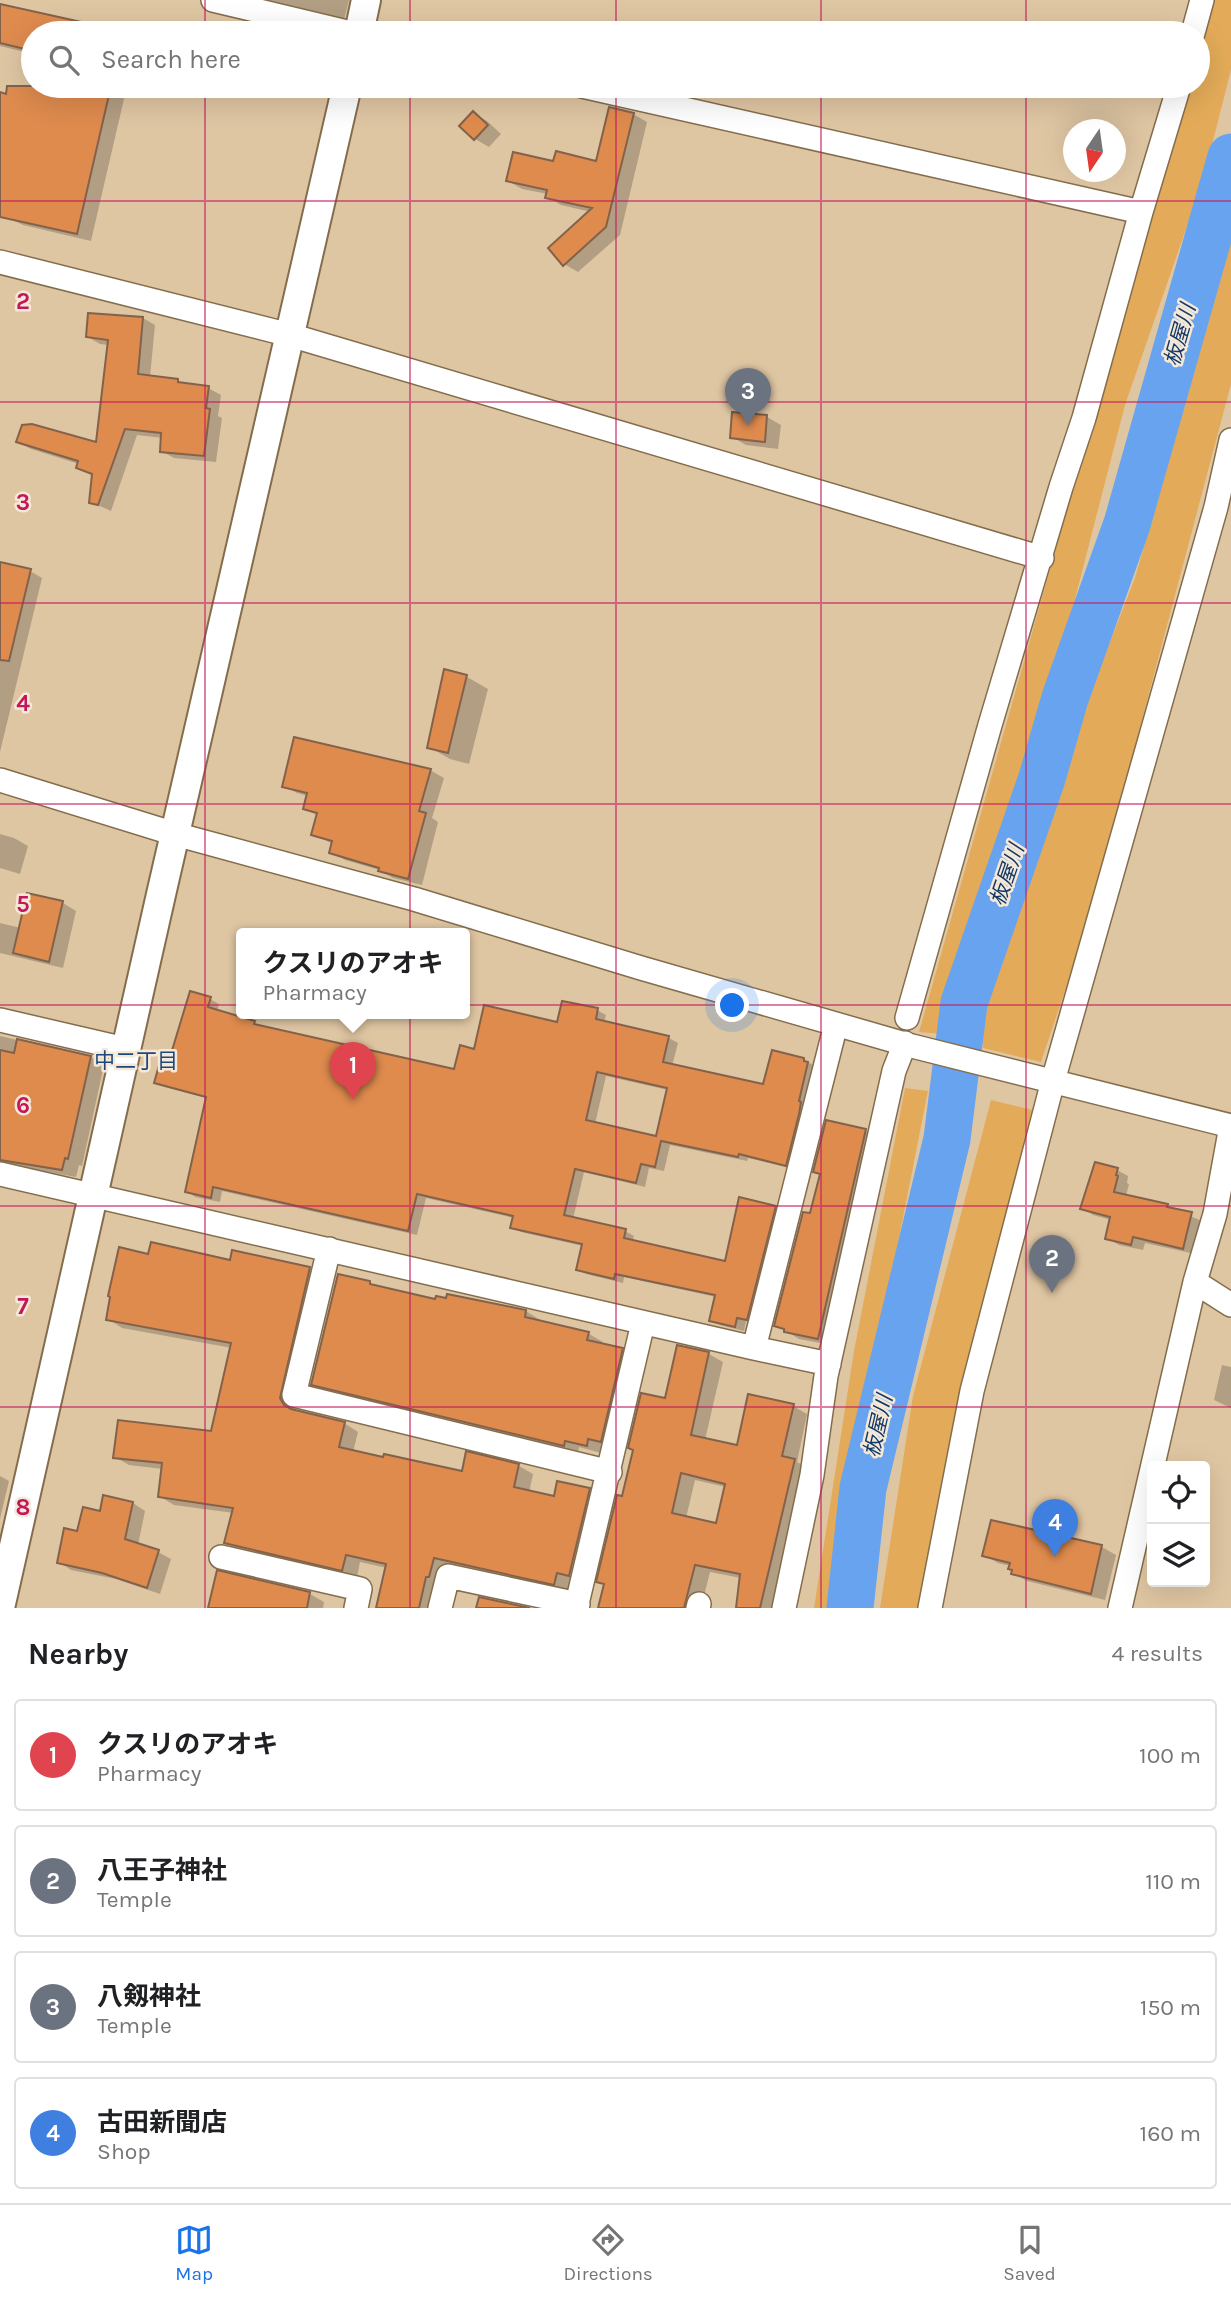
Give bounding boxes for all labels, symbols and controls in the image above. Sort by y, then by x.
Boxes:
search box [21,21,1210,98]
icon: search [45,41,83,79]
text: Search here [101,44,241,75]
north arrow [1063,119,1126,182]
text: 2 [16,288,30,315]
water label: 板屋川 [1160,299,1201,369]
pin: 3 [725,368,771,426]
text: 3 [16,489,30,516]
text: 4 [16,690,30,717]
water label: 板屋川 [985,839,1029,909]
text: 5 [16,891,30,918]
popup [236,928,470,1019]
text: クスリのアオキ [262,948,444,979]
text: Pharmacy [262,979,367,1006]
your location [715,988,749,1022]
pin: 1 [330,1042,376,1100]
district label: 中二丁目 [94,1049,178,1073]
text: 6 [16,1092,30,1119]
pin: 2 [1029,1235,1075,1293]
text: 7 [17,1293,29,1320]
water label: 板屋川 [859,1391,897,1459]
map controls [1147,1461,1210,1587]
button: locate [1147,1461,1210,1524]
text: 8 [16,1494,30,1521]
pin: 4 [1032,1499,1078,1557]
button: layers [1147,1524,1210,1587]
text: Nearby [28,1636,128,1672]
text: 4 results [1111,1640,1203,1667]
text: クスリのアオキ [97,1729,278,1760]
text: 1 [49,1742,57,1769]
text: 100 m [1139,1742,1201,1769]
text: Pharmacy [97,1760,201,1787]
text: 八王子神社 [97,1855,227,1886]
text: 2 [46,1868,60,1895]
text: 110 m [1145,1868,1201,1895]
text: Temple [97,1886,172,1913]
text: 八剱神社 [97,1981,201,2012]
text: 3 [46,1994,60,2021]
text: 150 m [1140,1994,1201,2021]
text: Temple [97,2012,172,2039]
text: 古田新聞店 [97,2107,227,2138]
text: 4 [46,2120,60,2147]
text: 160 m [1140,2120,1201,2147]
text: Shop [97,2138,151,2165]
tab: Map [175,2221,213,2285]
tab: Directions [564,2221,653,2285]
tab: Saved [1003,2221,1056,2285]

